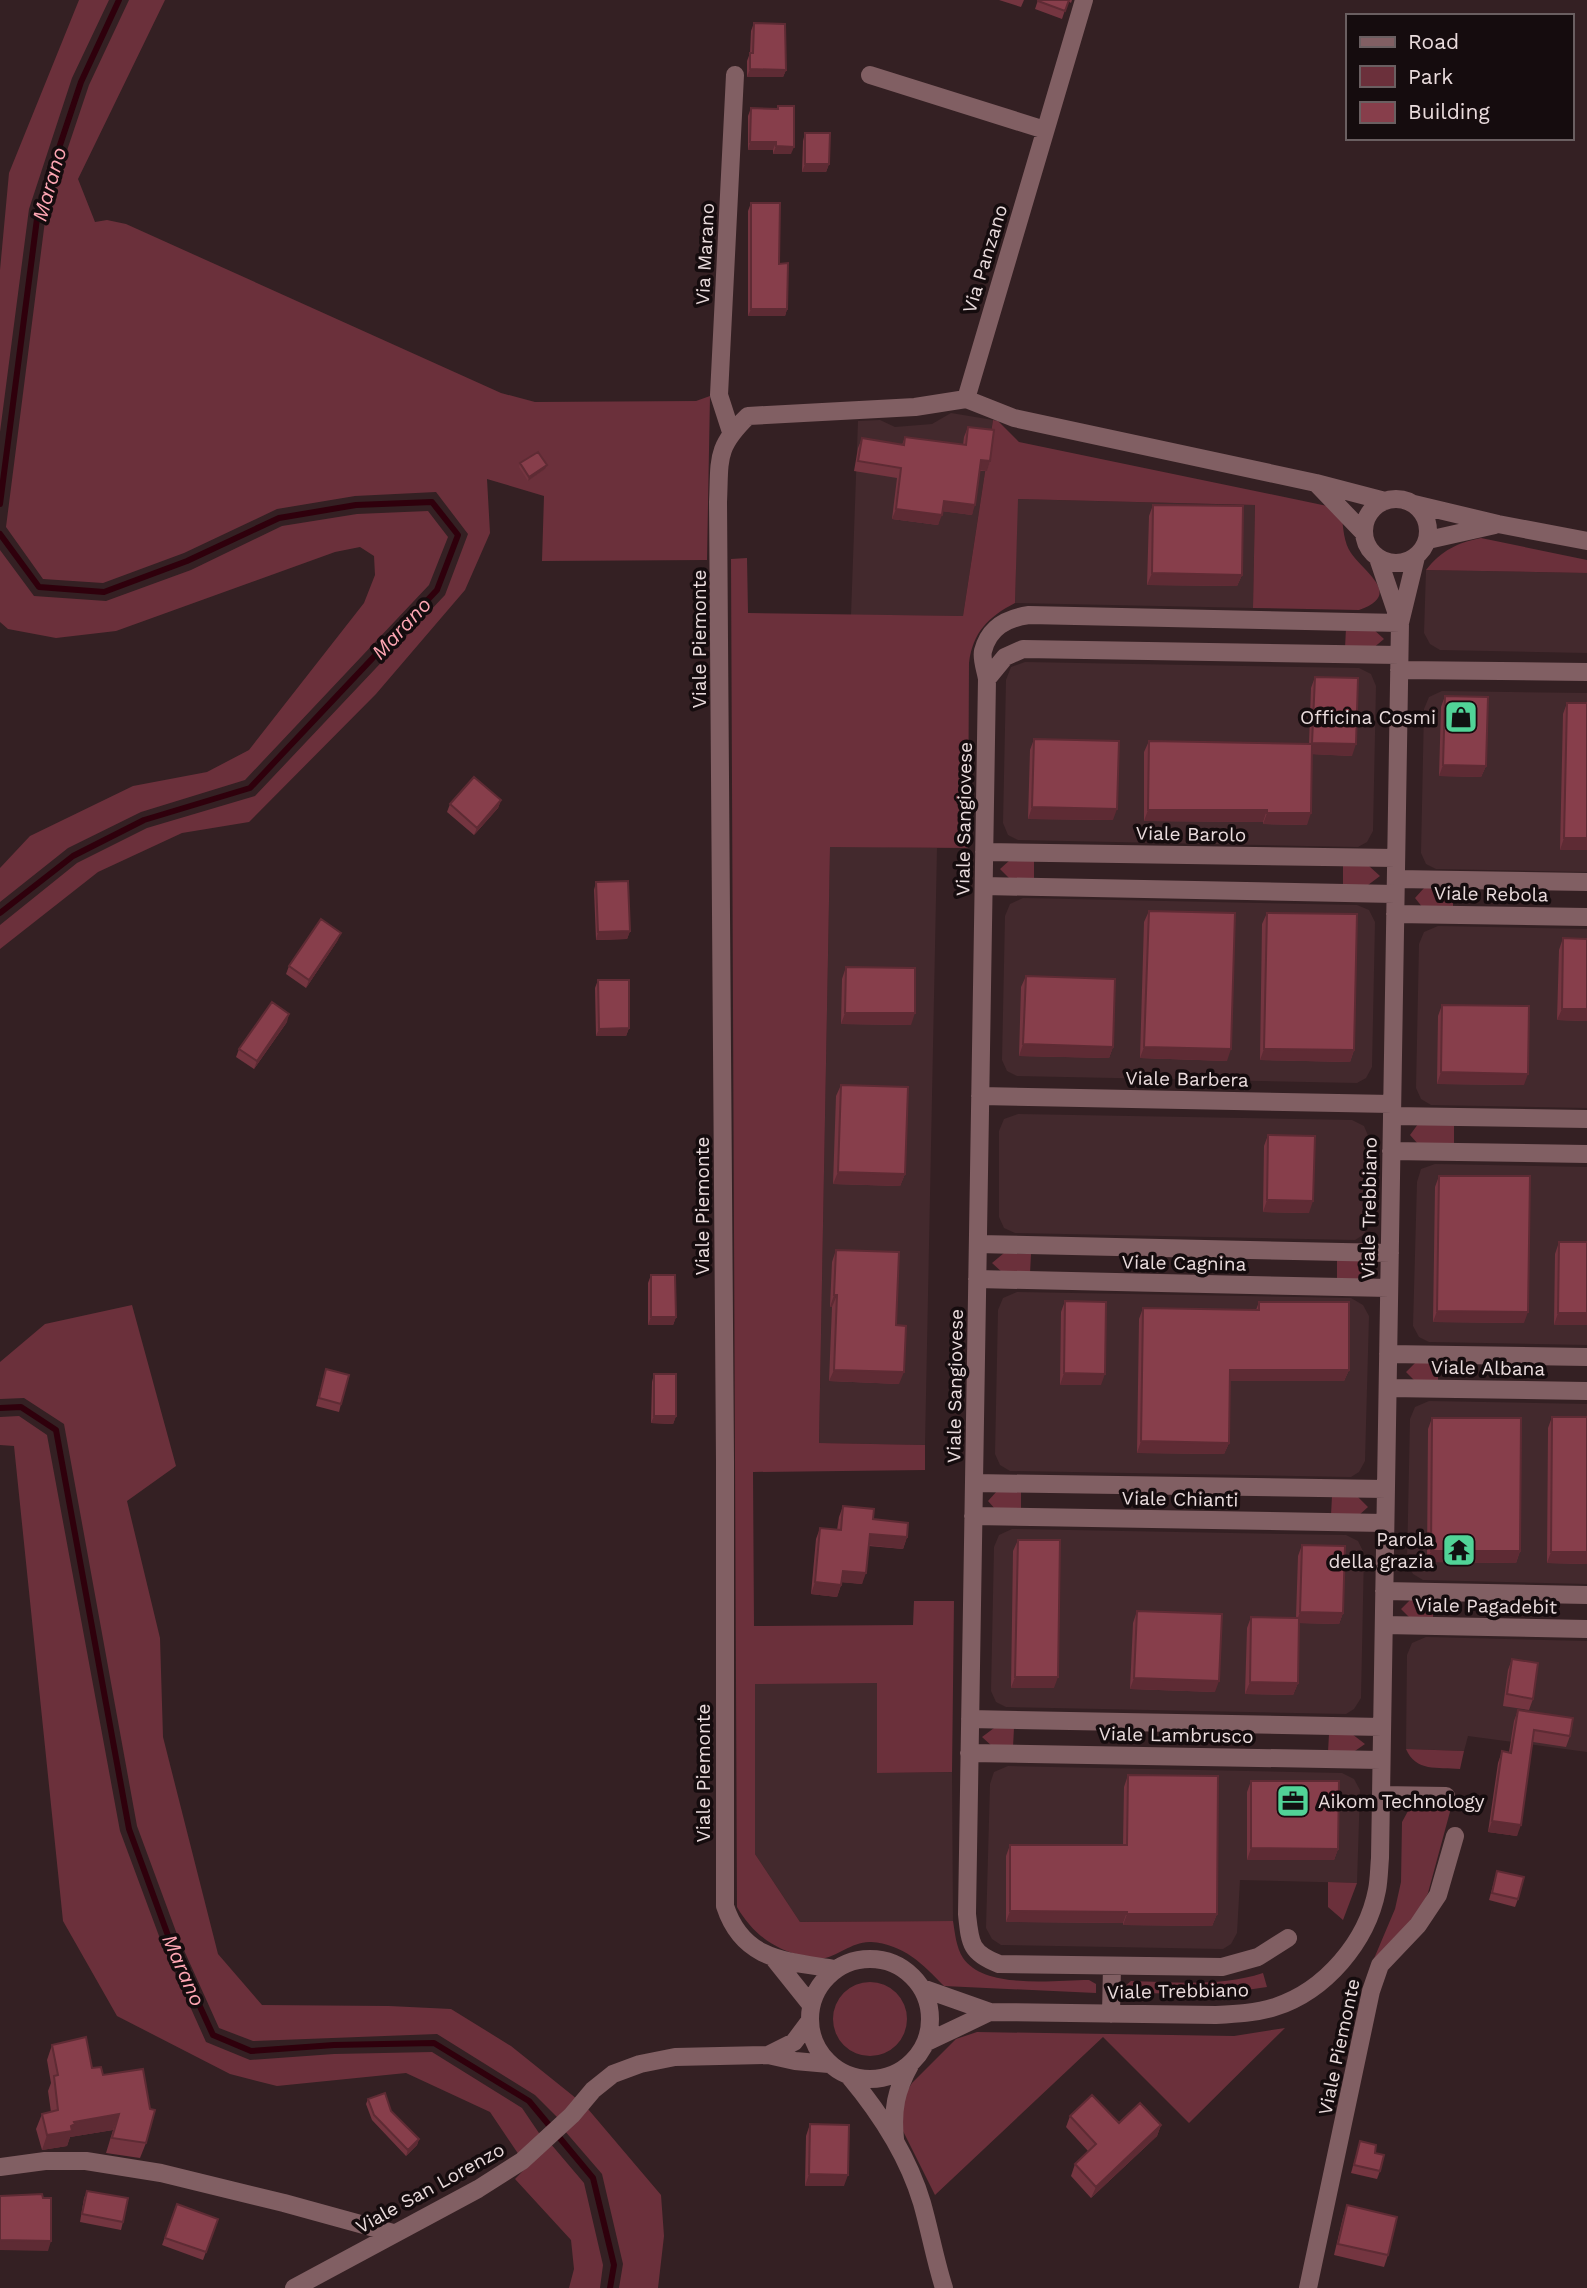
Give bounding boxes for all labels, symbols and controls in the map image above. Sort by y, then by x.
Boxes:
legend [1346,14,1573,140]
text: Road [1408,29,1459,54]
text: Park [1408,64,1453,89]
text: Building [1408,99,1490,124]
water label: Marano [27,144,71,224]
street label: Via Marano [691,202,719,306]
street label: Via Panzano [958,202,1012,316]
street label: Viale Piemonte [688,569,711,709]
water label: Marano [366,592,436,664]
shop icon: Officina Cosmi [1442,698,1480,736]
place label: Officina Cosmi [1300,706,1436,729]
street label: Viale Sangiovese [951,742,977,896]
street label: Viale Barolo [1136,822,1246,846]
street label: Viale Rebola [1434,882,1549,907]
street label: Viale Barbera [1125,1066,1249,1092]
street label: Viale Piemonte [691,1136,714,1276]
street label: Viale Trebbiano [1356,1137,1382,1279]
street label: Viale Cagnina [1122,1250,1247,1276]
street label: Viale Sangiovese [942,1309,968,1463]
street label: Viale Albana [1431,1356,1546,1380]
street label: Viale Chianti [1121,1486,1239,1512]
place label: Parola della grazia [1328,1528,1434,1573]
temple icon: Parola della grazia [1440,1531,1478,1569]
street label: Viale Pagadebit [1415,1593,1557,1619]
street label: Viale Piemonte [692,1703,715,1843]
street label: Viale Lambrusco [1098,1722,1254,1748]
office icon: Aikom Technology [1274,1782,1312,1820]
place label: Aikom Technology [1318,1790,1485,1813]
water label: Marano [157,1930,211,2010]
street label: Viale Piemonte [1313,1977,1365,2117]
street label: Viale Trebbiano [1107,1978,1249,2004]
street label: Viale San Lorenzo [352,2138,508,2238]

